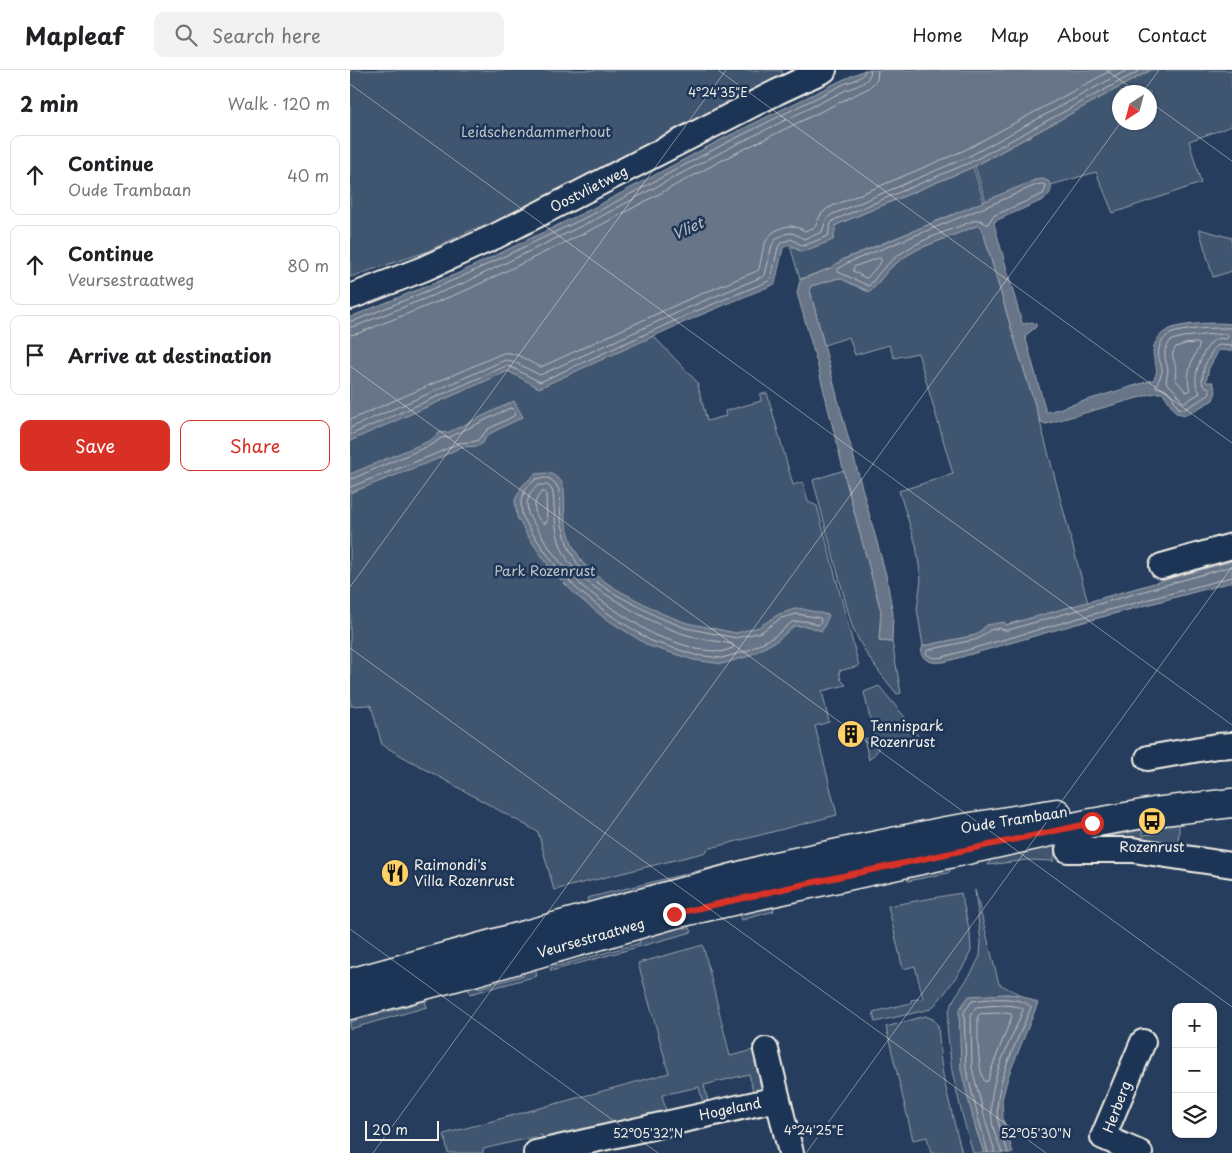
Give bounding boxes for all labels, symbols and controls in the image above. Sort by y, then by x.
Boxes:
search box [154,12,504,57]
text: Mapleaf [25,17,124,53]
icon: search [172,21,200,49]
text: Search here [212,21,321,49]
text: Home [912,21,962,48]
text: Map [990,21,1029,48]
text: About [1057,21,1109,48]
text: Contact [1137,21,1207,48]
text: 4°24'35"E [688,83,748,101]
north arrow [1112,85,1157,130]
text: 2 min [20,87,79,119]
text: Walk · 120 m [228,91,330,115]
park label: Leidschendammerhout [461,121,611,142]
text: Continue [68,149,154,177]
street label: Oostvlietweg [546,160,631,217]
icon: ahead [21,161,49,189]
text: 40 m [287,163,329,187]
text: Oude Trambaan [68,177,191,201]
water label: Vliet [668,210,708,245]
text: Continue [68,239,154,267]
icon: ahead [21,251,49,279]
text: 80 m [287,253,329,277]
text: Veursestraatweg [68,267,195,291]
icon: arrive [21,341,49,369]
text: Arrive at destination [68,341,272,369]
button: Save [20,420,170,471]
button: Share [180,420,330,471]
park label: Park Rozenrust [494,560,596,581]
place label: Tennispark Rozenrust [870,715,944,752]
building icon: Tennispark Rozenrust [836,719,866,749]
street label: Oude Trambaan [959,801,1069,838]
bus stop icon: Rozenrust [1137,806,1167,836]
route start [1081,812,1104,835]
place label: Rozenrust [1119,836,1185,857]
place label: Raimondi's Villa Rozenrust [414,854,515,891]
restaurant icon: Raimondi's Villa Rozenrust [380,858,410,888]
route end [663,903,686,926]
street label: Veursestraatweg [535,912,647,963]
map controls [1172,1003,1217,1138]
button: + [1172,1003,1217,1048]
button: − [1172,1048,1217,1093]
street label: Herberg [1097,1078,1136,1136]
street label: Hogeland [697,1092,763,1125]
button: layers [1172,1093,1217,1138]
scale bar [365,1118,439,1141]
text: 20 m [372,1119,408,1140]
text: 4°24'25"E [784,1121,844,1139]
text: 52°05'32"N [613,1124,683,1142]
text: 52°05'30"N [1001,1124,1071,1142]

